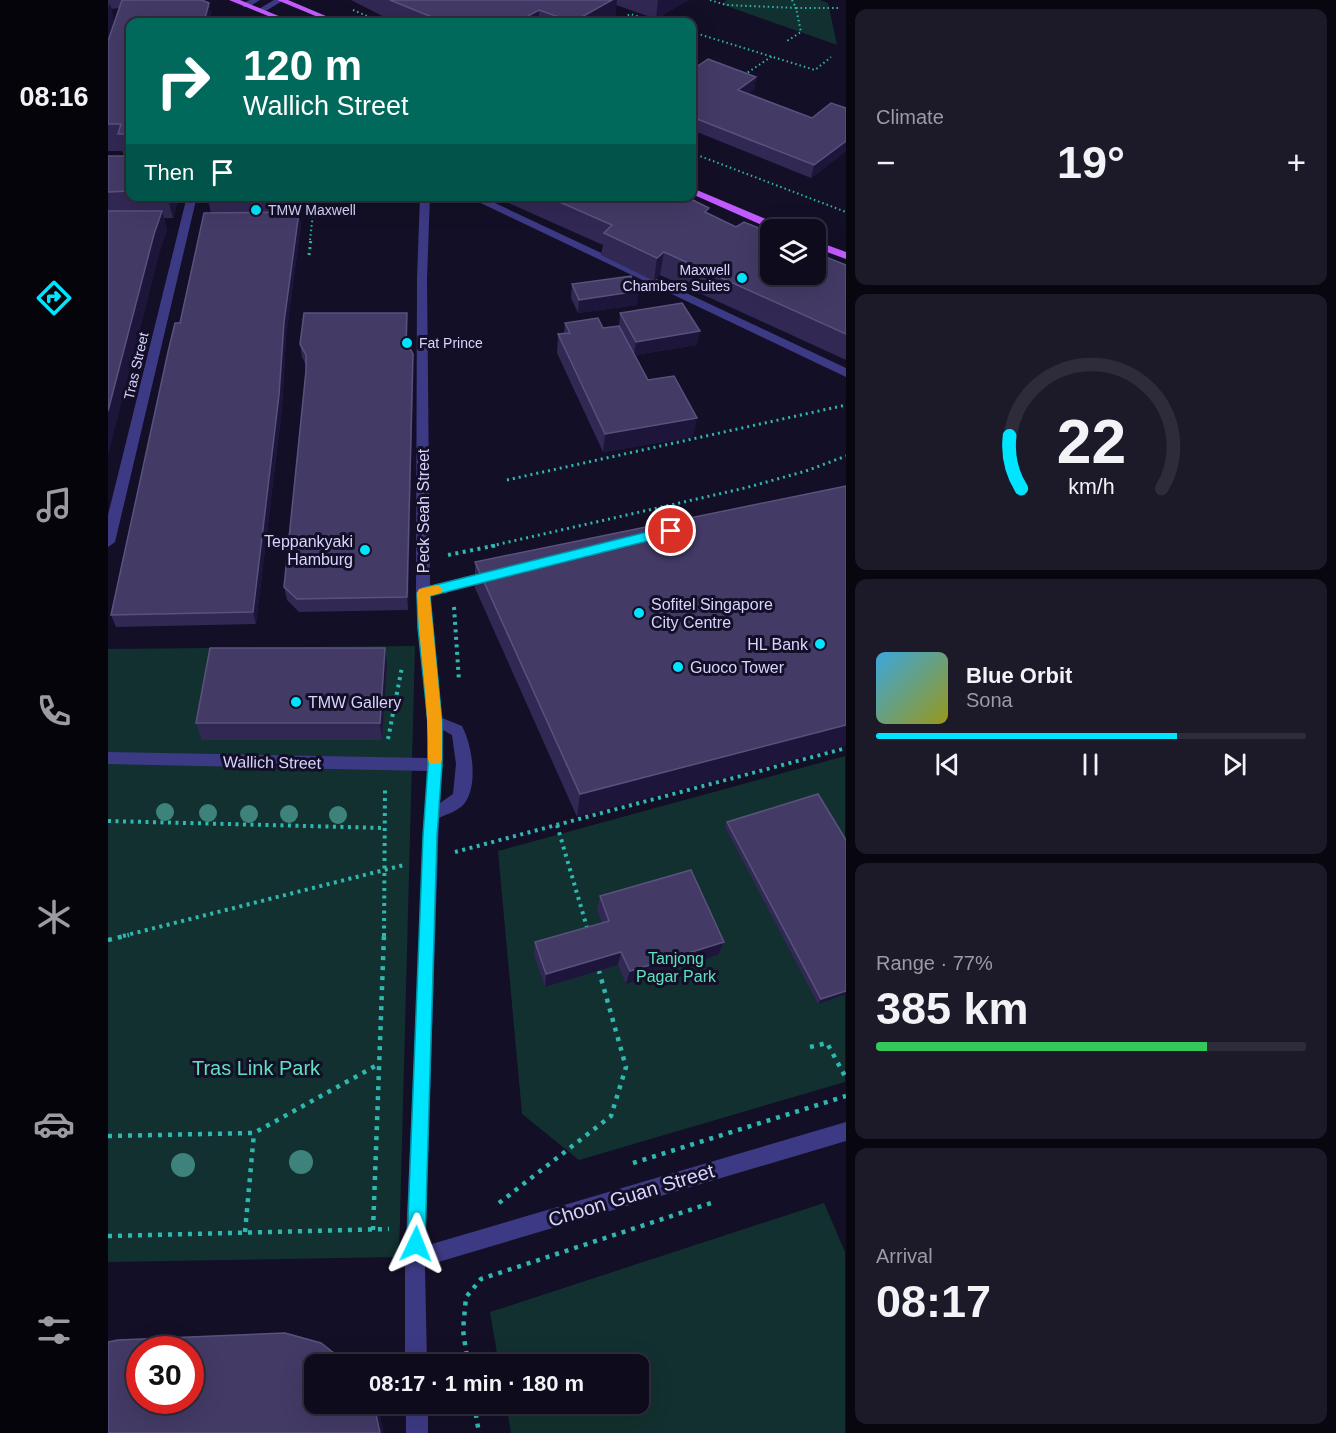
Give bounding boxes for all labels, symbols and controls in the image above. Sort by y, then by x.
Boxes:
icon: right [144,42,222,120]
text: 120 m [243,42,362,89]
text: 08:16 [19,82,89,112]
text: Wallich Street [243,91,409,121]
text: Climate [876,106,944,128]
text: 19° [1057,137,1125,188]
text: − [876,144,895,181]
text: + [1287,144,1306,181]
icon: arrive [206,156,239,189]
text: Then [144,160,194,185]
place label: TMW Maxwell [268,202,356,218]
marker: TMW Maxwell [249,203,263,217]
map controls [760,219,826,285]
button: layers [760,219,826,285]
place label: Maxwell Chambers Suites [623,262,730,294]
marker: Maxwell Chambers Suites [735,271,749,285]
icon: directions [33,277,75,319]
street label: Tras Street [120,331,152,401]
place label: Fat Prince [419,335,483,351]
marker: Fat Prince [400,336,414,350]
text: 22 [1056,407,1126,476]
street label: Peck Seah Street [415,448,432,573]
text: km/h [1068,475,1114,499]
icon: music [33,484,75,526]
pin [645,505,696,556]
icon: arrive [654,514,687,547]
place label: Teppankyaki Hamburg [264,533,353,568]
marker: Teppankyaki Hamburg [358,543,372,557]
place label: Sofitel Singapore City Centre [651,596,773,631]
marker: Sofitel Singapore City Centre [632,606,646,620]
place label: HL Bank [747,636,809,653]
marker: HL Bank [813,637,827,651]
place label: Guoco Tower [690,659,785,676]
marker: Guoco Tower [671,660,685,674]
text: Blue Orbit [966,663,1072,688]
text: Sona [966,689,1013,711]
icon: phone [33,690,75,732]
place label: TMW Gallery [308,694,401,711]
marker: TMW Gallery [289,695,303,709]
icon: previous [931,748,964,781]
icon: pause [1074,748,1107,781]
icon: next [1218,748,1251,781]
street label: Wallich Street [223,753,322,772]
icon: climate [33,896,75,938]
park label: Tanjong Pagar Park [636,950,717,985]
text: Range · 77% [876,952,993,974]
text: 385 km [876,983,1029,1034]
park label: Tras Link Park [192,1057,321,1079]
icon: car [33,1103,75,1145]
street label: Choon Guan Street [545,1159,717,1231]
position arrow [384,1212,448,1276]
text: Arrival [876,1245,933,1267]
text: 08:17 [876,1276,991,1327]
icon: filters [33,1309,75,1351]
speed limit sign: 30 [126,1336,204,1414]
text: 08:17 · 1 min · 180 m [369,1371,584,1396]

